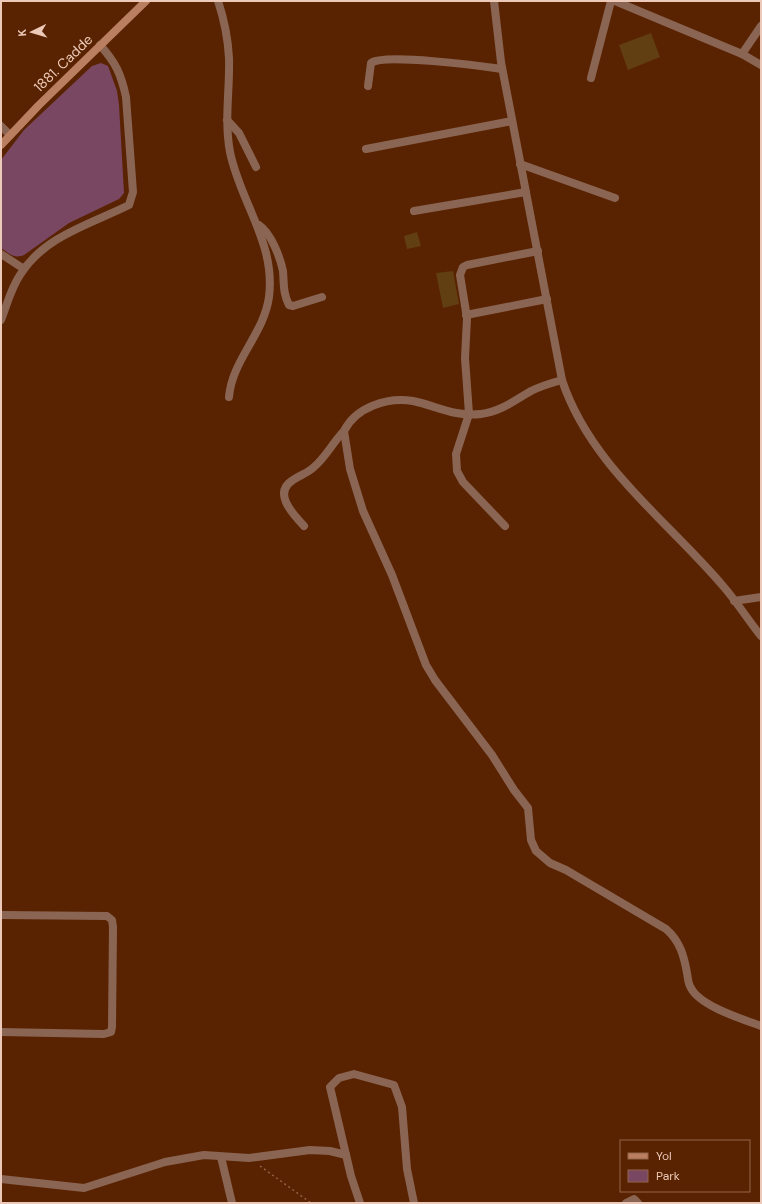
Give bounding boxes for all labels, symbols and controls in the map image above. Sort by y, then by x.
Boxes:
north arrow [12,12,52,52]
text: K [15,29,29,37]
street label: 1881. Cadde [30,30,96,96]
legend [620,1140,750,1192]
text: Yol [656,1148,672,1164]
text: Park [656,1168,680,1184]

